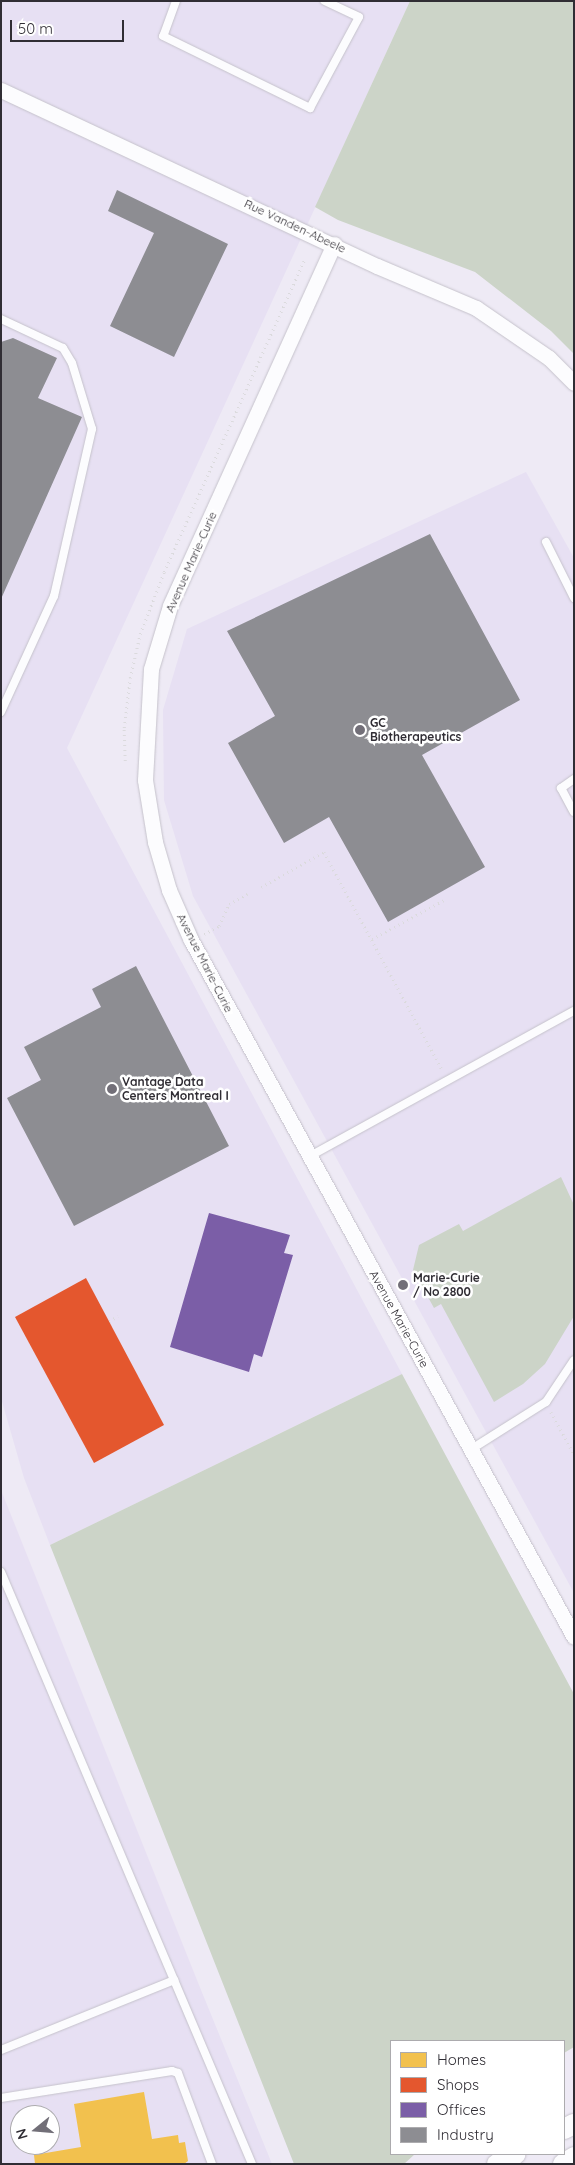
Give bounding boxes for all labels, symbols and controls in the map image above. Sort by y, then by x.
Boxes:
scale bar [12,10,126,42]
text: 50 m [18,19,53,38]
street label: Rue Vanden-Abeele [242,196,348,256]
street label: Avenue Marie-Curie [162,509,220,615]
place label: GC Biotherapeutics [370,716,461,744]
marker: GC Biotherapeutics [354,724,366,736]
street label: Avenue Marie-Curie [174,911,236,1015]
place label: Vantage Data Centers Montreal I [122,1075,229,1103]
marker: Vantage Data Centers Montreal I [106,1083,118,1095]
street label: Avenue Marie-Curie [366,1268,432,1370]
place label: Marie-Curie / No 2800 [413,1271,480,1299]
marker: Marie-Curie / No 2800 [397,1279,409,1291]
legend [390,2040,565,2155]
text: Homes [437,2050,486,2069]
text: Shops [437,2075,479,2094]
text: Offices [437,2100,486,2119]
north arrow [10,2105,60,2155]
text: Industry [437,2125,494,2144]
text: N [12,2127,32,2142]

